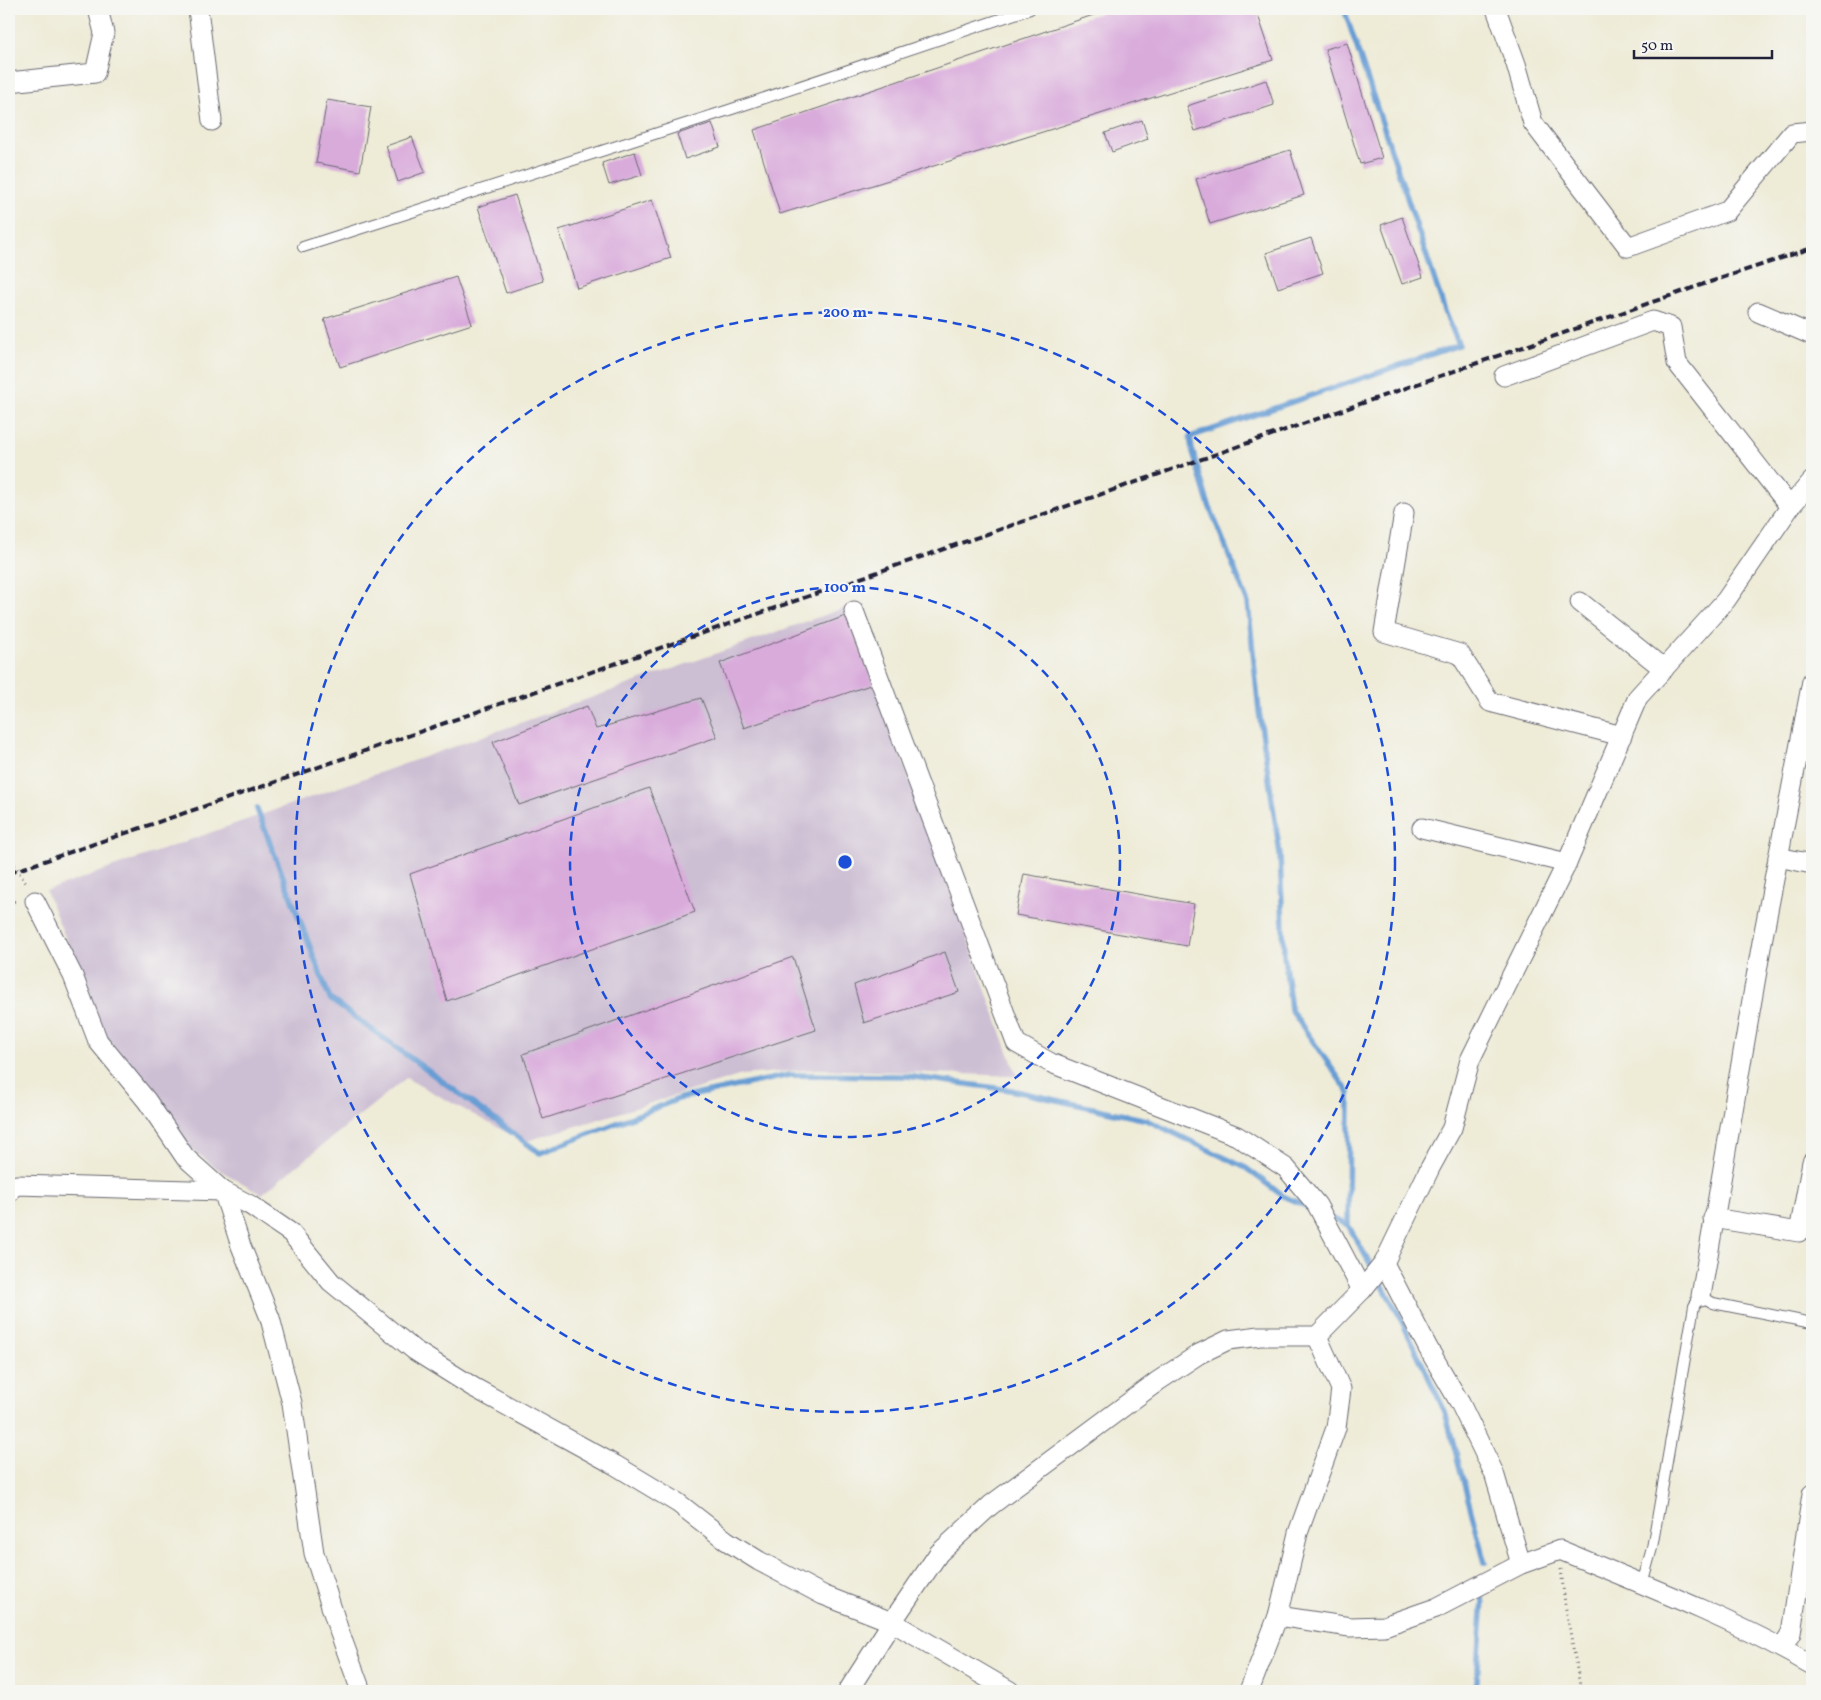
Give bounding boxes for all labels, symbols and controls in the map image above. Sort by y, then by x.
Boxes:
scale bar [1634,28,1771,60]
text: 50 m [1641,36,1673,57]
text: 200 m [823,303,867,324]
text: 100 m [824,578,867,599]
centre of rings [836,853,854,871]

